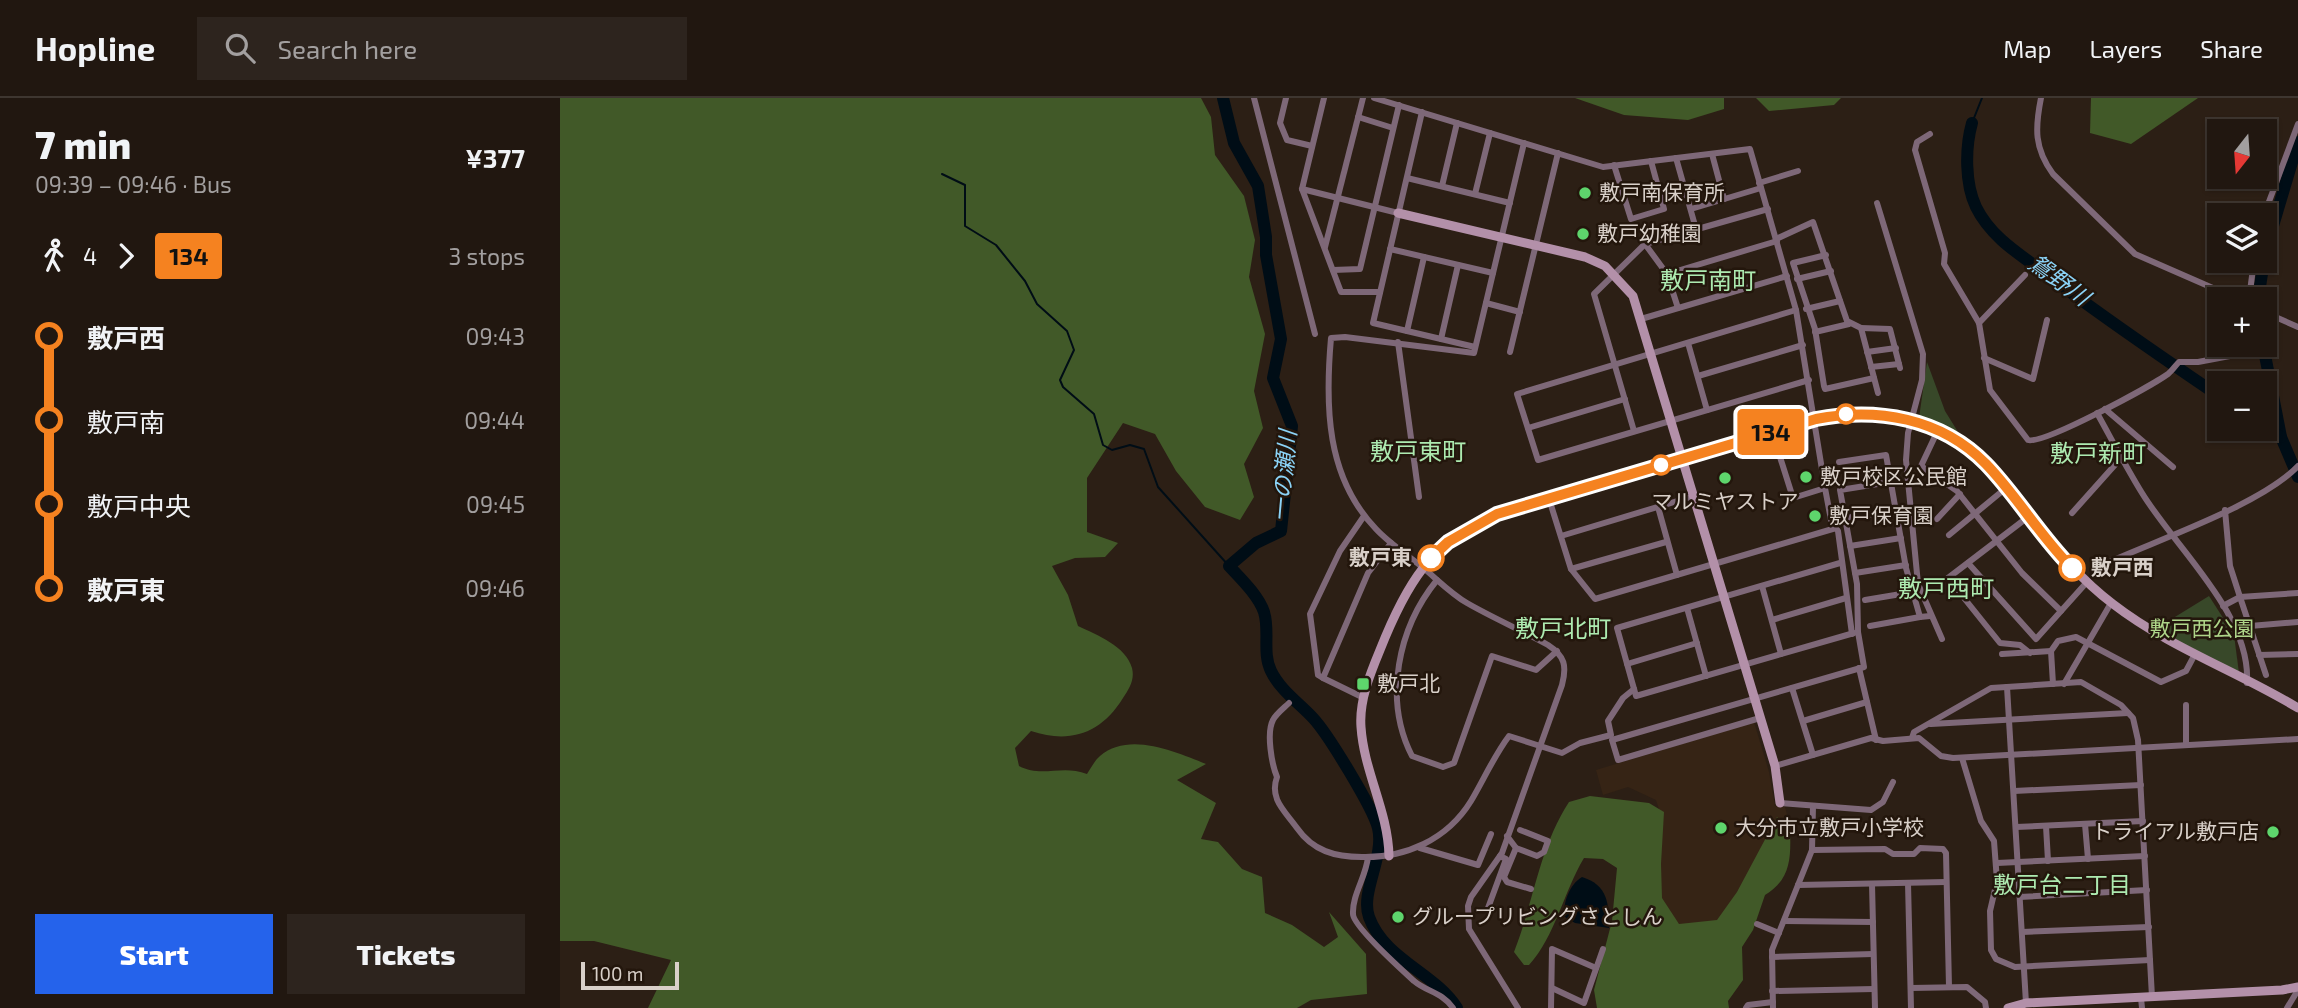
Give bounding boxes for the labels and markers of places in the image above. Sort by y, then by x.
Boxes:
place label: 敷戸南保育所 [1599,179,1725,204]
marker: 敷戸南保育所 [1577,185,1593,201]
place label: 敷戸幼稚園 [1597,220,1702,245]
marker: 敷戸幼稚園 [1575,226,1591,242]
unlabelled marker [1836,404,1856,424]
unlabelled marker [1651,455,1671,475]
place label: 敷戸校区公民館 [1820,463,1967,488]
marker: 敷戸校区公民館 [1798,469,1814,485]
marker: マルミヤストア [1717,470,1733,486]
place label: マルミヤストア [1652,488,1799,513]
place label: 敷戸保育園 [1829,502,1934,527]
marker: 敷戸保育園 [1807,508,1823,524]
place label: 敷戸東 [1349,544,1412,569]
marker: 敷戸東 [1418,545,1444,571]
place label: 敷戸西 [2091,554,2154,579]
marker: 敷戸西 [2059,555,2085,581]
place label: 敷戸北 [1377,670,1440,695]
marker: 敷戸北 [1355,676,1371,692]
place label: 大分市立敷戸小学校 [1735,814,1924,839]
place label: トライアル敷戸店 [2091,818,2259,843]
marker: 大分市立敷戸小学校 [1713,820,1729,836]
marker: トライアル敷戸店 [2265,824,2281,840]
place label: グループリビングさとしん [1412,903,1663,928]
marker: グループリビングさとしん [1390,909,1406,925]

